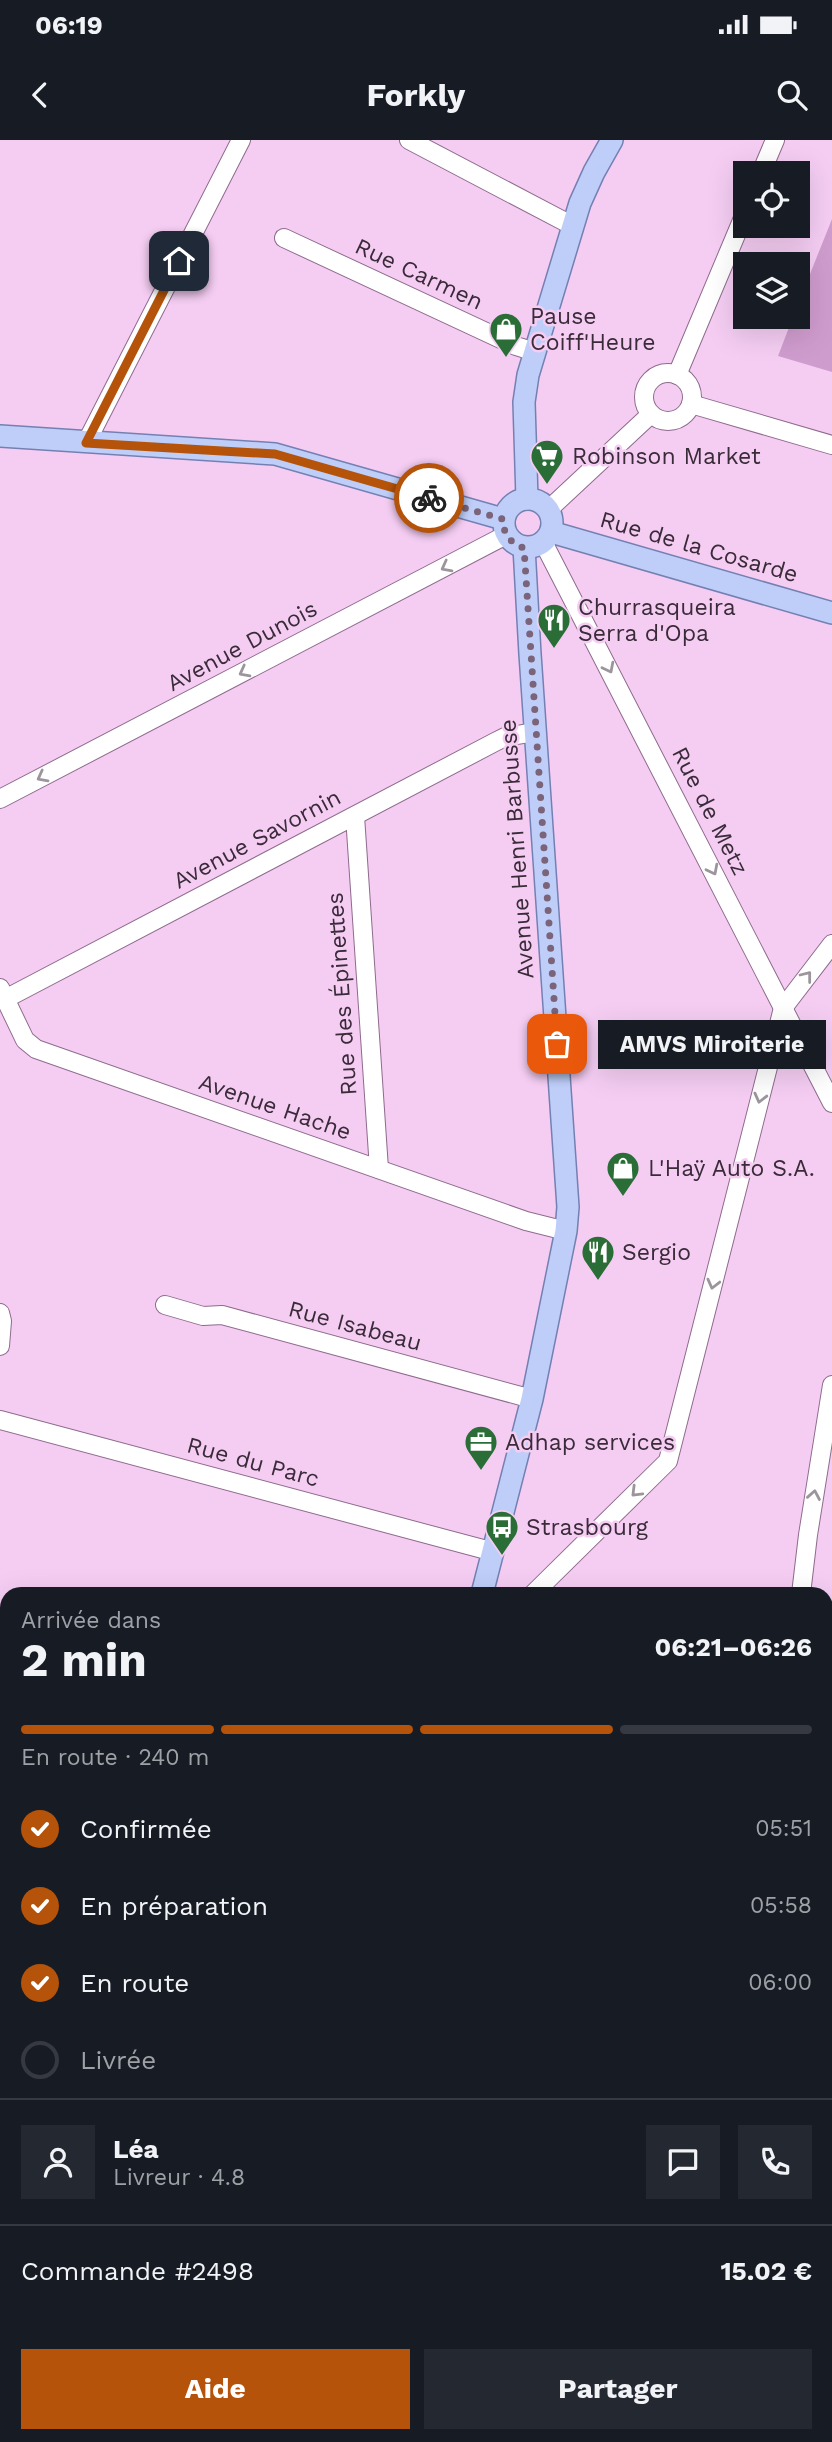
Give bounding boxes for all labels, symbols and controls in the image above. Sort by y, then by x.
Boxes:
text: 06:19 [35,10,103,40]
icon: back [21,76,59,114]
text: Forkly [367,76,465,114]
icon: search [773,76,811,114]
map controls [733,161,810,329]
button: locate [733,161,810,238]
pin [149,231,209,291]
street label: Rue Carmen [351,233,487,315]
icon: home [160,242,198,280]
button: layers [733,252,810,329]
place label: Pause Coiff'Heure [530,303,656,356]
shop icon: Pause Coiff'Heure [487,310,525,359]
supermarket icon: Robinson Market [528,437,566,486]
place label: Robinson Market [572,443,761,470]
courier [394,463,464,533]
icon: bike [410,479,448,517]
street label: Rue de la Cosarde [597,506,801,588]
one-way arrow [440,559,453,572]
place label: Churrasqueira Serra d'Opa [578,594,736,647]
street label: Avenue Dunois [162,595,322,697]
restaurant icon: Churrasqueira Serra d'Opa [535,601,573,650]
one-way arrow [600,661,614,673]
one-way arrow [239,664,251,677]
street label: Avenue Henri Barbusse [494,718,540,980]
street label: Rue de Metz [666,742,754,880]
one-way arrow [37,769,49,783]
street label: Avenue Savornin [169,783,345,895]
one-way arrow [705,863,718,875]
street label: Rue des Épinettes [321,892,363,1096]
one-way arrow [799,971,812,984]
pin [527,1014,587,1074]
callout: AMVS Miroiterie [599,1020,826,1068]
icon: bag [538,1025,576,1063]
text: AMVS Miroiterie [620,1031,804,1058]
street label: Avenue Hache [195,1068,355,1146]
one-way arrow [754,1092,768,1104]
shop icon: L'Haÿ Auto S.A. [604,1149,642,1198]
place label: L'Haÿ Auto S.A. [648,1155,815,1182]
restaurant icon: Sergio [579,1233,617,1282]
place label: Sergio [622,1239,691,1266]
one-way arrow [707,1278,721,1290]
street label: Rue Isabeau [285,1295,425,1357]
office icon: Adhap services [462,1423,500,1472]
place label: Adhap services [505,1429,675,1456]
street label: Rue du Parc [184,1431,322,1493]
one-way arrow [631,1484,644,1497]
one-way arrow [806,1489,821,1501]
bus stop icon: Strasbourg [483,1508,521,1557]
place label: Strasbourg [526,1514,649,1541]
text: Arrivée dans [21,1607,161,1634]
text: 06:21–06:26 [655,1632,812,1662]
text: 2 min [21,1633,147,1687]
text: En route · 240 m [21,1744,209,1771]
icon: check [21,1810,59,1848]
text: Confirmée [80,1814,212,1844]
text: 05:51 [755,1815,812,1842]
icon: check [21,1887,59,1925]
text: En préparation [80,1891,268,1921]
text: 05:58 [750,1892,812,1919]
icon: check [21,1964,59,2002]
text: En route [80,1968,189,1998]
text: 06:00 [748,1969,812,1996]
text: Livrée [80,2045,156,2075]
button: person [21,2125,95,2199]
button: chat [646,2125,720,2199]
button: phone [738,2125,812,2199]
text: Léa [113,2134,159,2164]
text: Livreur · 4.8 [113,2164,245,2191]
text: Commande #2498 [21,2256,254,2286]
text: 15.02 € [720,2256,812,2286]
button: Aide [21,2349,410,2429]
button: Partager [424,2349,812,2429]

